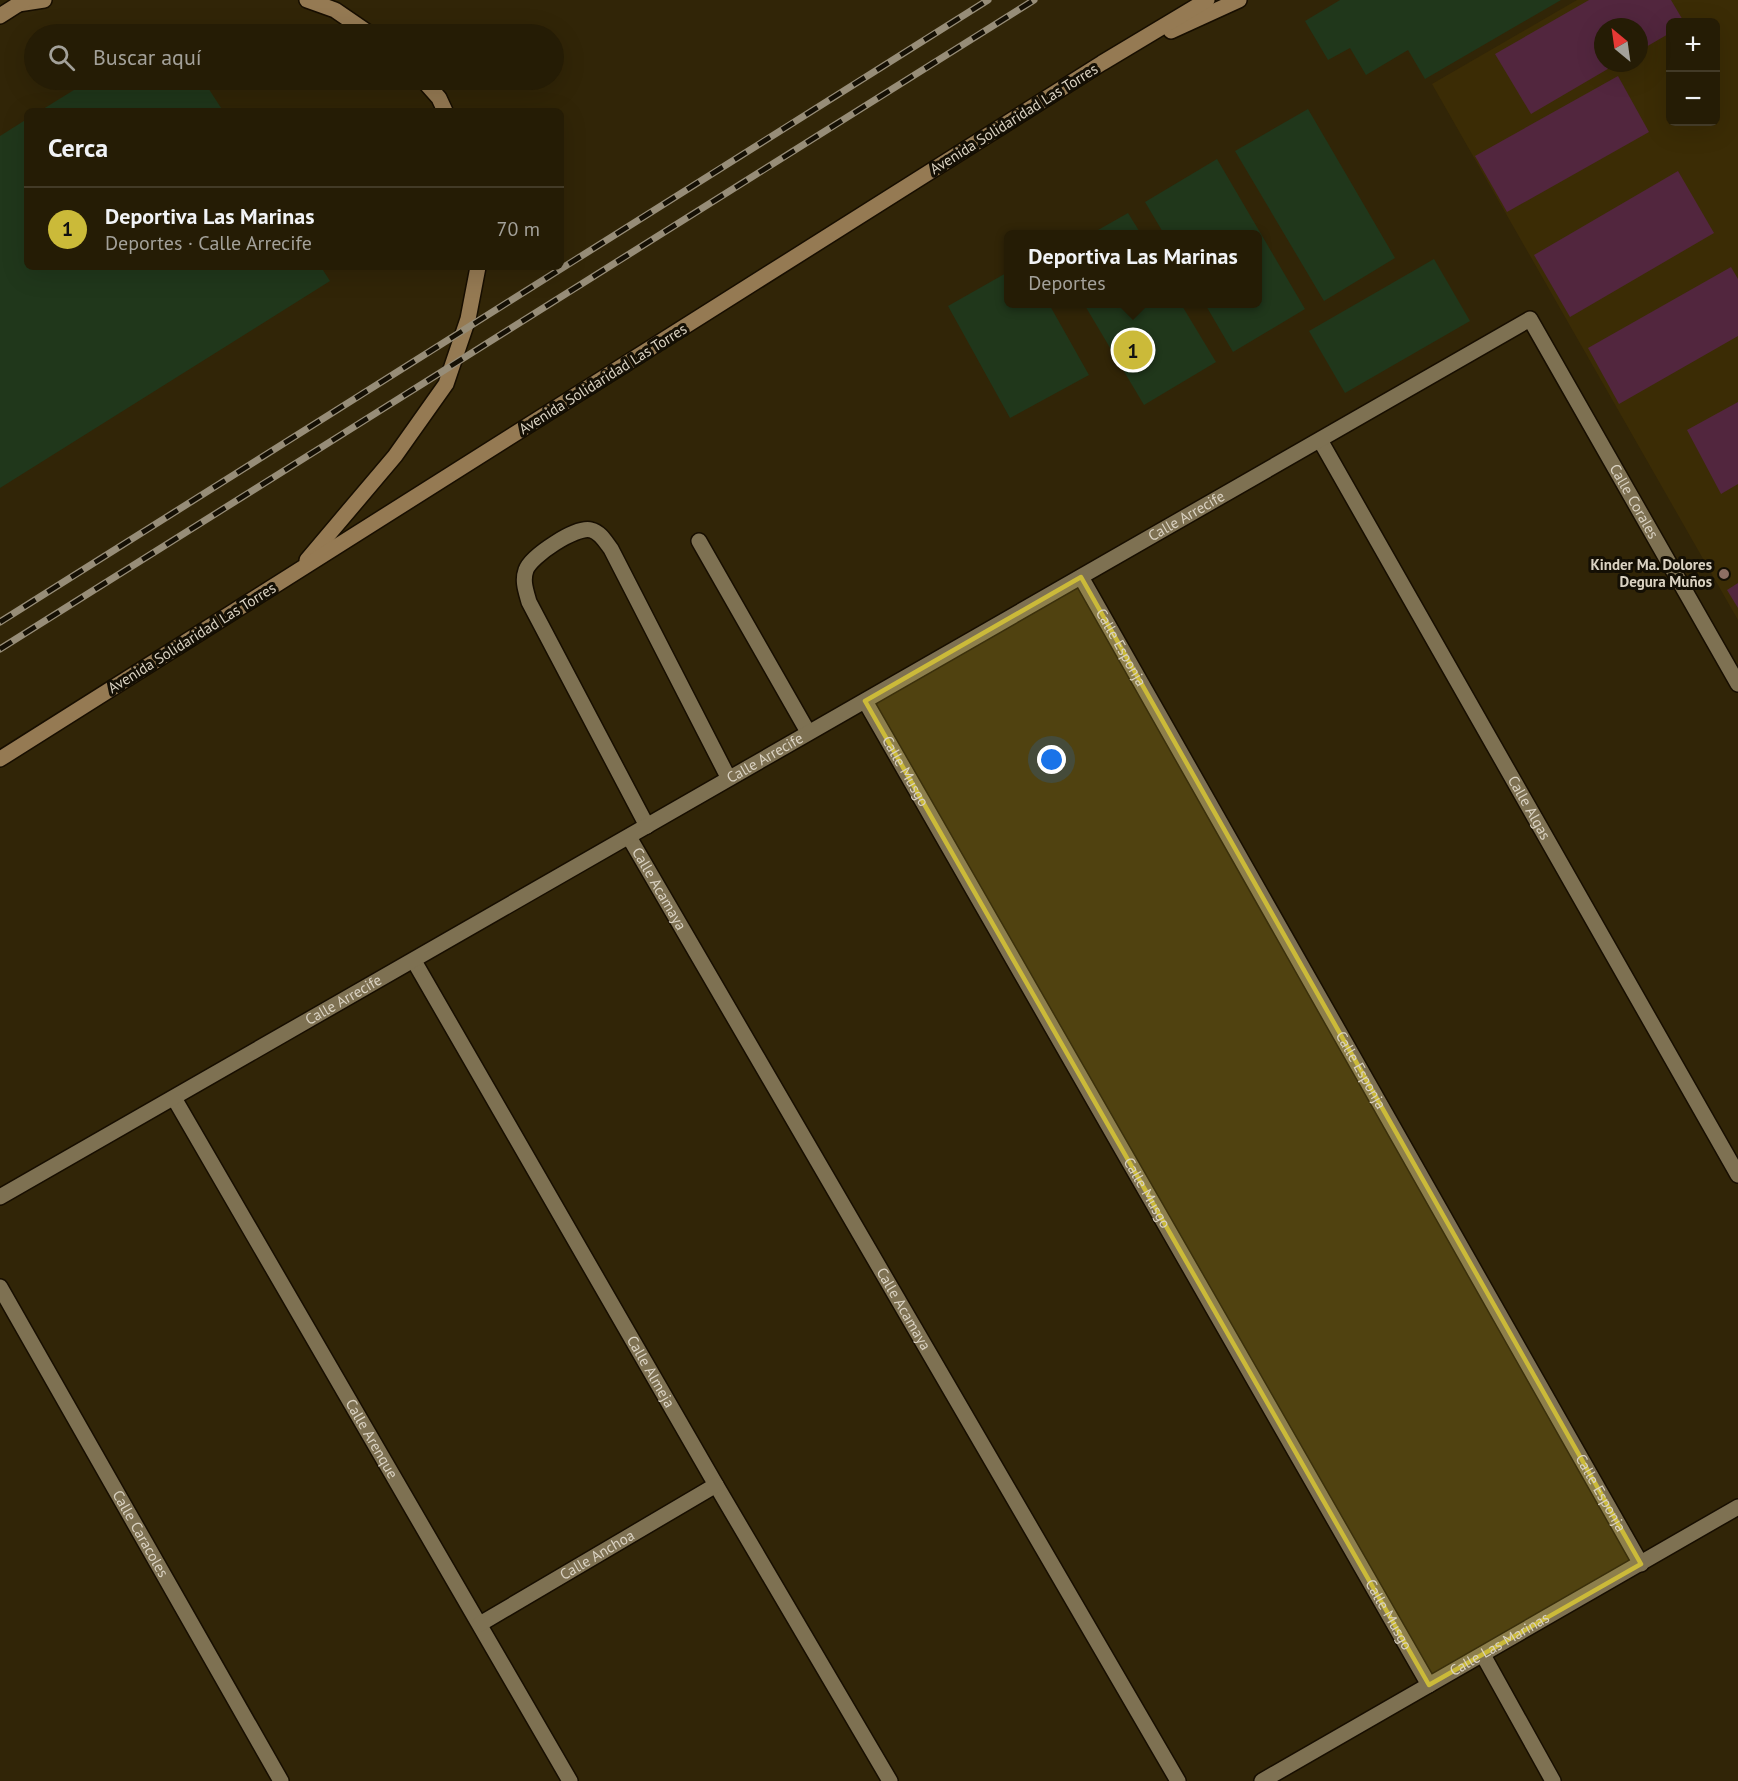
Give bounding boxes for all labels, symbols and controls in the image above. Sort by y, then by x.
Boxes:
north arrow [1594,18,1648,72]
map controls [1666,18,1720,126]
button: + [1666,18,1720,72]
search box [24,24,564,90]
icon: search [45,41,78,74]
text: Buscar aquí [93,43,202,71]
street label: Avenida Solidaridad Las Torres [926,59,1101,178]
button: − [1666,72,1720,126]
text: Cerca [48,131,108,164]
text: Deportiva Las Marinas [105,202,314,230]
text: 1 [62,216,73,242]
text: 70 m [497,216,540,242]
text: Deportes · Calle Arrecife [105,230,312,256]
popup [1004,230,1262,308]
text: Deportiva Las Marinas [1028,242,1238,270]
text: Deportes [1028,270,1106,296]
street label: Avenida Solidaridad Las Torres [515,319,690,438]
pin: 1 [1114,328,1152,372]
street label: Calle Corales [1606,460,1663,542]
street label: Calle Arrecife [1145,486,1228,545]
place label: Kinder Ma. Dolores Degura Muños [1590,555,1712,591]
marker: Kinder Ma. Dolores Degura Muños [1717,567,1731,581]
street label: Avenida Solidaridad Las Torres [104,578,279,697]
street label: Calle Esponja [1092,605,1151,689]
street label: Calle Arrecife [723,728,806,787]
street label: Calle Musgo [878,732,933,810]
your location [1037,745,1066,774]
street label: Calle Algas [1504,772,1555,843]
street label: Calle Acamaya [628,844,691,933]
street label: Calle Arrecife [302,970,385,1029]
street label: Calle Esponja [1332,1028,1391,1112]
street label: Calle Musgo [1120,1154,1175,1231]
street label: Calle Acamaya [872,1264,935,1354]
street label: Calle Almeja [623,1332,679,1411]
street label: Calle Arenque [341,1395,403,1482]
street label: Calle Esponja [1571,1450,1631,1535]
street label: Calle Caracoles [109,1487,173,1581]
street label: Calle Anchoa [556,1525,638,1584]
street label: Calle Musgo [1361,1576,1417,1653]
street label: Calle Las Marinas [1446,1608,1552,1680]

